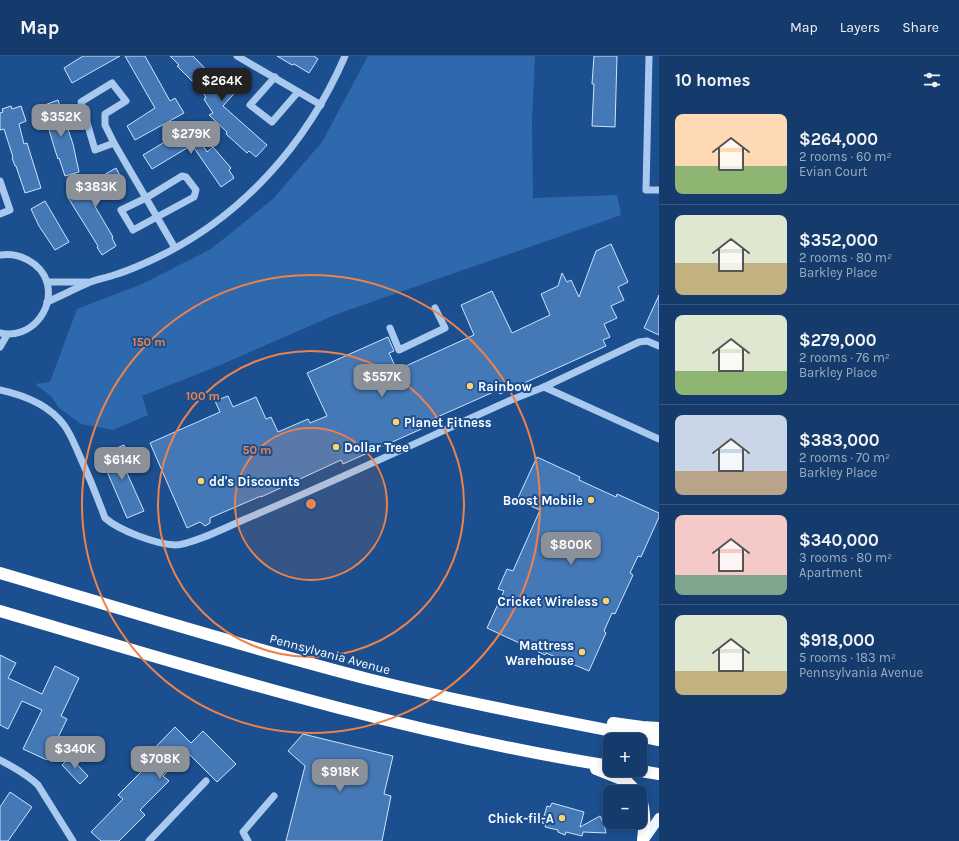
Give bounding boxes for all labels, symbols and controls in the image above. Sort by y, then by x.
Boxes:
text: Map [20,17,59,39]
text: Map [790,19,818,36]
text: Layers [840,19,880,36]
text: Share [902,19,939,36]
pin: $264K [194,68,250,102]
icon: filters [921,69,943,91]
text: 10 homes [675,70,750,90]
text: $264K [202,73,242,88]
pin: $352K [33,104,89,138]
text: $352K [41,109,81,124]
pin: $279K [163,121,219,155]
text: $279K [171,126,211,141]
text: $264,000 [799,129,878,149]
icon: home [707,130,755,178]
text: 2 rooms · 60 m² [799,149,892,164]
text: Evian Court [799,164,867,179]
pin: $383K [68,174,124,208]
text: $383K [75,179,117,194]
text: $352,000 [799,230,878,250]
icon: home [707,231,755,279]
text: 2 rooms · 80 m² [799,250,892,265]
text: Barkley Place [799,265,877,280]
text: $279,000 [799,330,876,350]
icon: home [707,331,755,379]
text: 150 m [132,335,166,349]
text: 2 rooms · 76 m² [799,350,890,365]
pin: $557K [354,364,410,398]
text: Barkley Place [799,365,877,380]
text: $557K [362,369,402,384]
place label: Rainbow [478,379,532,394]
marker: Rainbow [465,381,475,391]
text: 100 m [186,389,220,403]
place label: Planet Fitness [404,415,492,430]
marker: Planet Fitness [391,417,401,427]
text: $383,000 [799,430,879,450]
icon: home [707,431,755,479]
place label: Dollar Tree [344,440,409,455]
marker: Dollar Tree [331,442,341,452]
text: 50 m [243,443,272,457]
pin: $614K [94,447,150,481]
text: 2 rooms · 70 m² [799,450,890,465]
text: $614K [103,452,141,467]
text: Barkley Place [799,465,877,480]
place label: dd's Discounts [209,474,300,489]
marker: dd's Discounts [196,476,206,486]
place label: Boost Mobile [503,493,583,508]
marker: Boost Mobile [586,495,596,505]
centre of rings [304,497,318,511]
text: $340,000 [799,530,879,550]
icon: home [707,531,755,579]
pin: $800K [543,532,599,566]
text: $800K [550,537,592,552]
text: 3 rooms · 80 m² [799,550,892,565]
text: Apartment [799,565,862,580]
place label: Cricket Wireless [497,594,598,609]
marker: Cricket Wireless [601,596,611,606]
text: $918,000 [799,630,875,650]
street label: Pennsylvania Avenue [268,631,392,677]
icon: home [707,631,755,679]
place label: Mattress Warehouse [505,638,574,668]
marker: Mattress Warehouse [577,647,587,657]
text: 5 rooms · 183 m² [799,650,896,665]
text: Pennsylvania Avenue [799,665,923,680]
map controls [603,733,647,829]
button: + [603,733,647,777]
pin: $340K [47,736,103,770]
text: $340K [54,741,96,756]
pin: $708K [132,746,188,780]
text: $708K [140,751,180,766]
pin: $918K [312,759,368,793]
text: $918K [321,764,359,779]
button: − [603,785,647,829]
place label: Chick-fil-A [488,811,554,826]
marker: Chick-fil-A [557,813,567,823]

